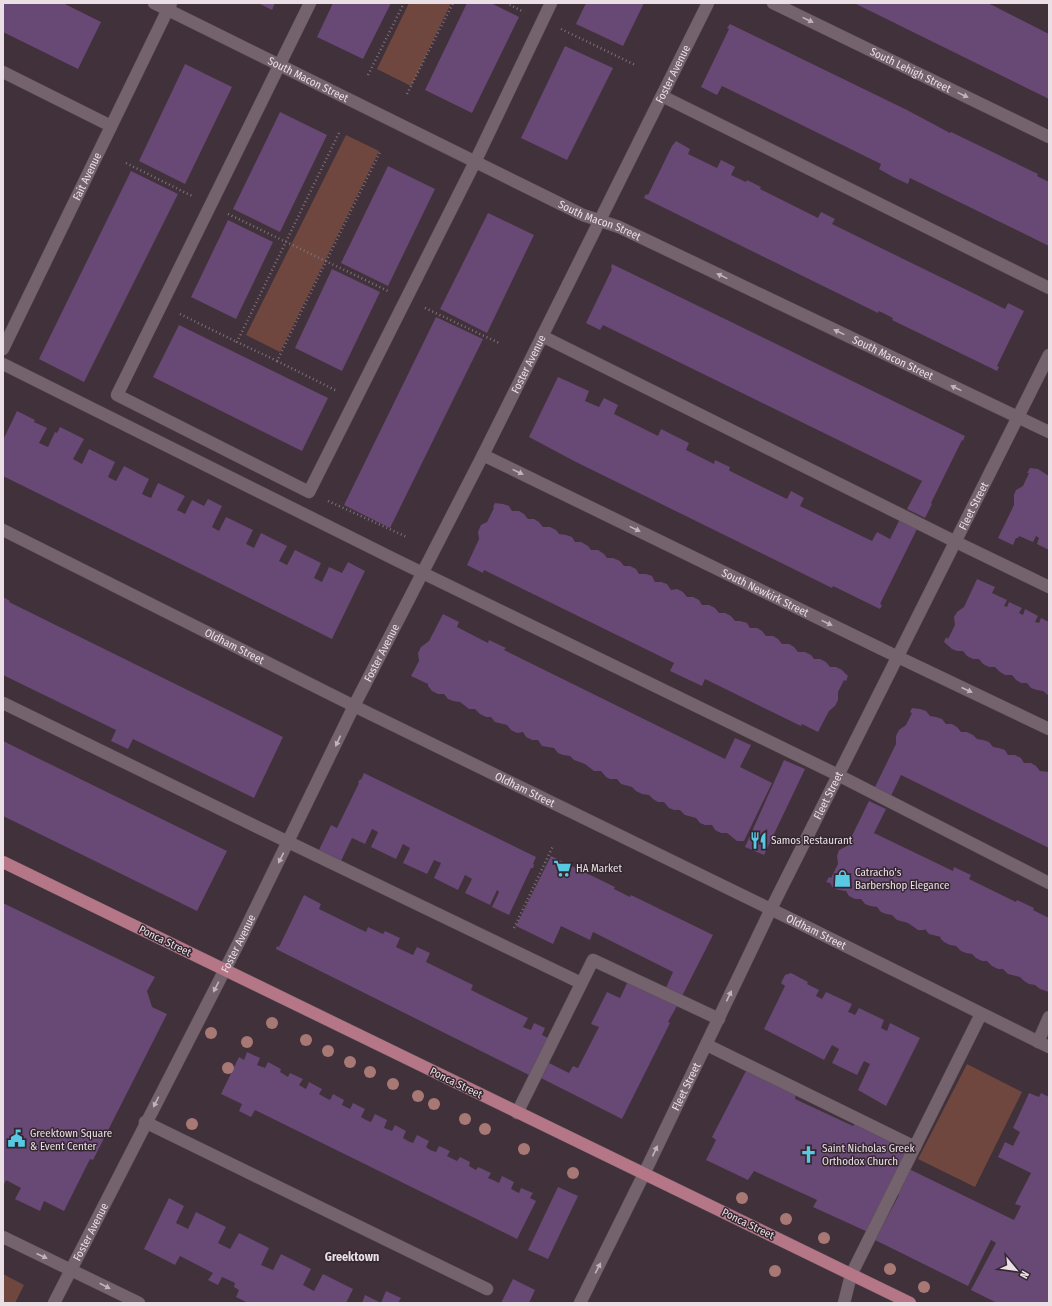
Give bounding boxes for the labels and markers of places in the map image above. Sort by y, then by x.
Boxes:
restaurant icon: Samos Restaurant [748,830,768,850]
place label: Samos Restaurant [771,834,853,847]
supermarket icon: HA Market [553,858,573,878]
place label: HA Market [576,862,623,875]
place label: Catracho's Barbershop Elegance [855,866,949,892]
shop icon: Catracho's Barbershop Elegance [832,868,852,888]
place label: Greektown Square & Event Center [30,1127,112,1153]
public building icon: Greektown Square & Event Center [7,1129,27,1149]
place label: Saint Nicholas Greek Orthodox Church [822,1142,915,1168]
church icon: Saint Nicholas Greek Orthodox Church [799,1144,819,1164]

